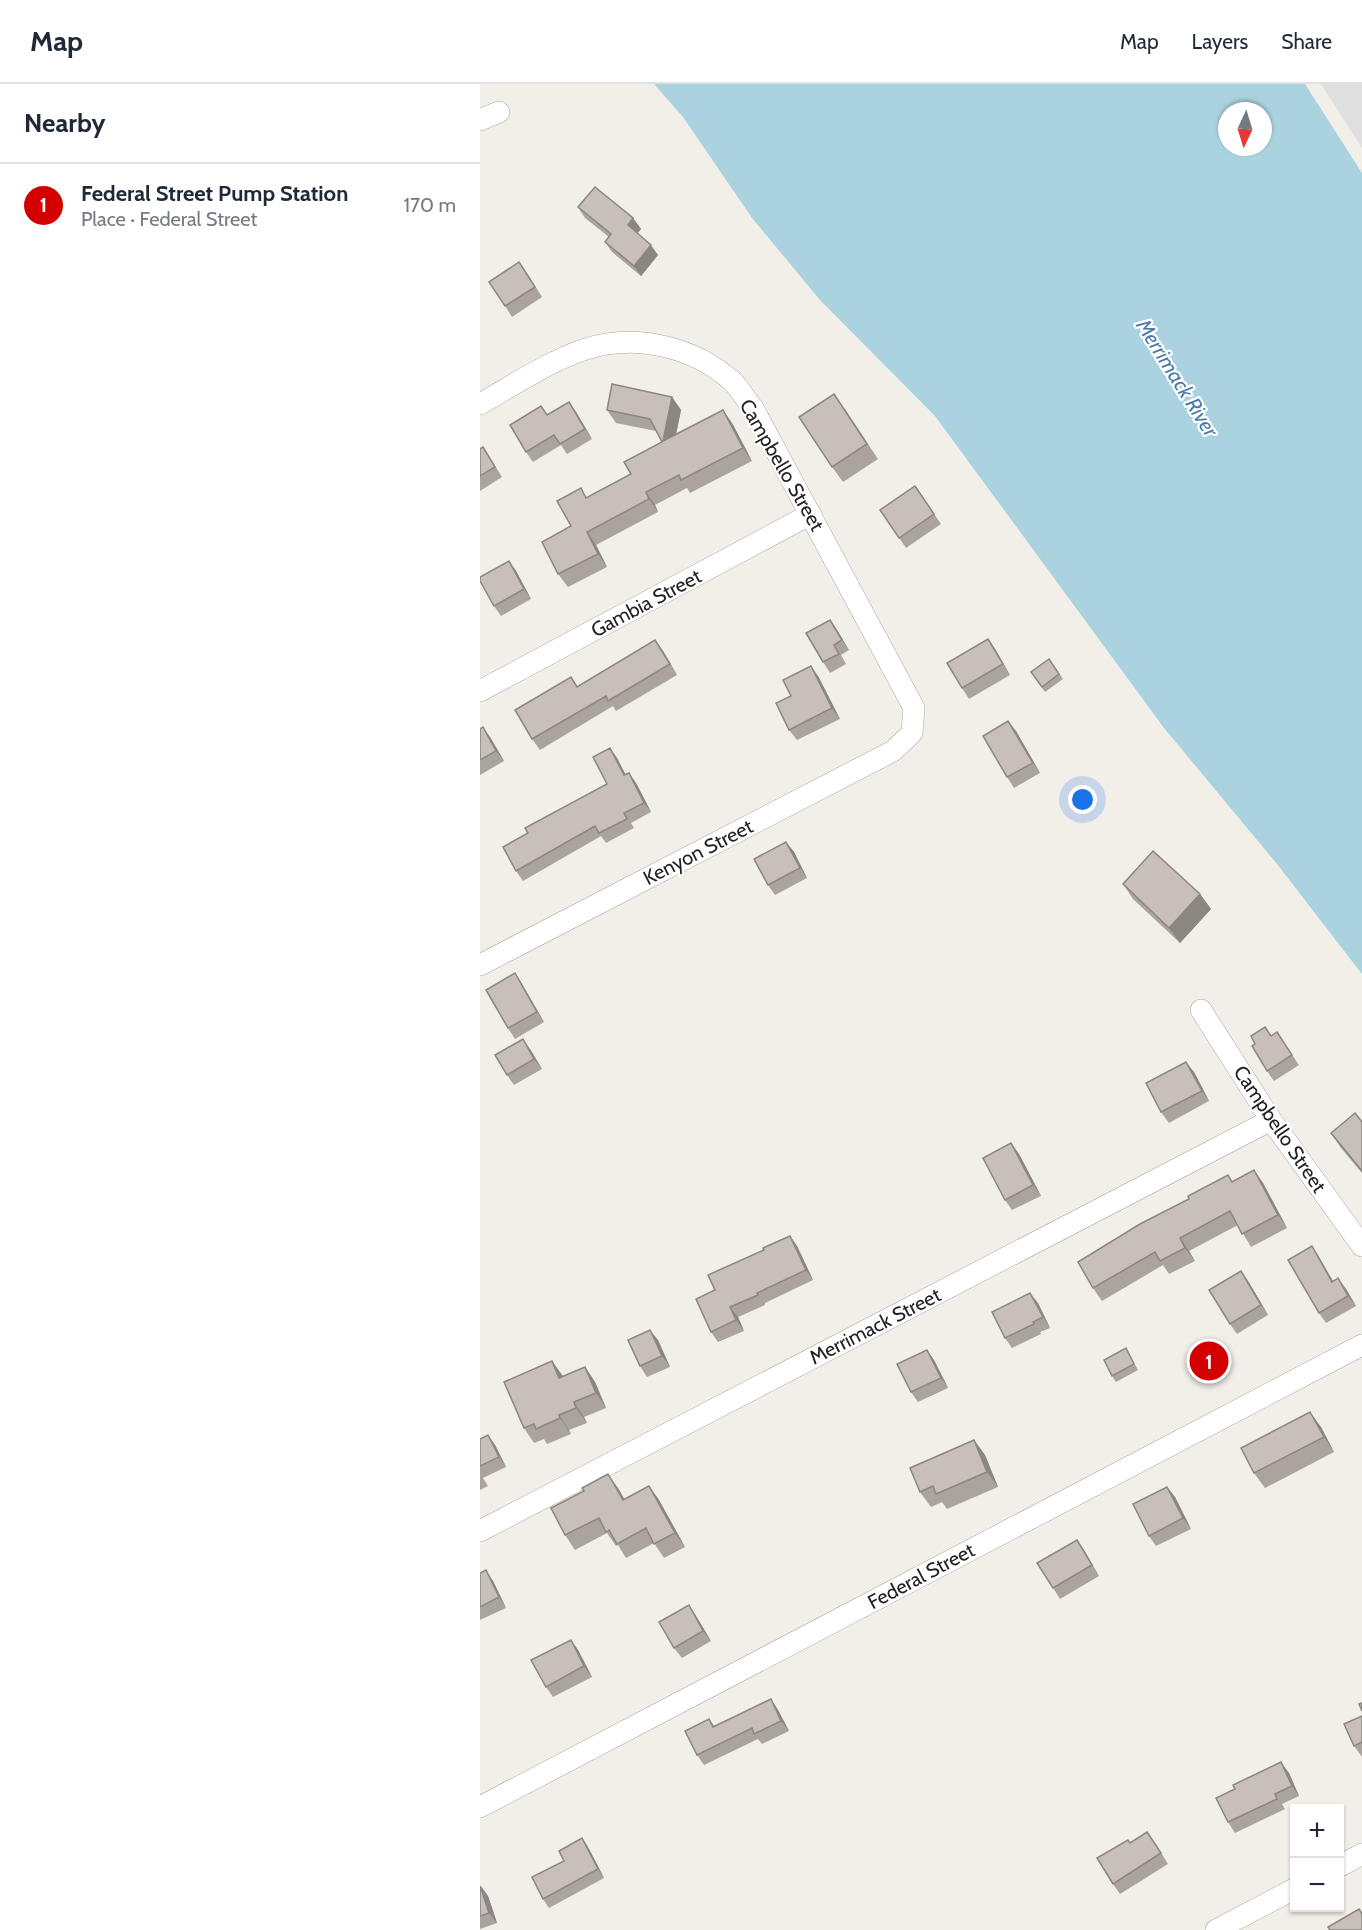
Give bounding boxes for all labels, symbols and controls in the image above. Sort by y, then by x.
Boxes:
text: Map [30,24,83,58]
text: Map [1120,29,1159,54]
text: Layers [1192,29,1248,54]
text: Share [1281,29,1332,54]
north arrow [1218,102,1272,156]
text: Nearby [24,107,105,139]
text: Federal Street Pump Station [81,180,348,207]
text: 1 [40,193,47,217]
text: 170 m [404,193,456,217]
text: Place · Federal Street [81,207,257,231]
water label: Merrimack River [1131,313,1224,443]
street label: Campbello Street [735,395,830,535]
street label: Gambia Street [587,564,705,642]
your location [1068,785,1097,814]
street label: Kenyon Street [639,814,757,890]
street label: Campbello Street [1229,1061,1332,1197]
street label: Merrimack Street [805,1282,945,1369]
pin: 1 [1190,1338,1228,1384]
street label: Federal Street [863,1538,979,1614]
map controls [1290,1804,1344,1912]
button: + [1290,1804,1344,1858]
button: − [1290,1858,1344,1912]

